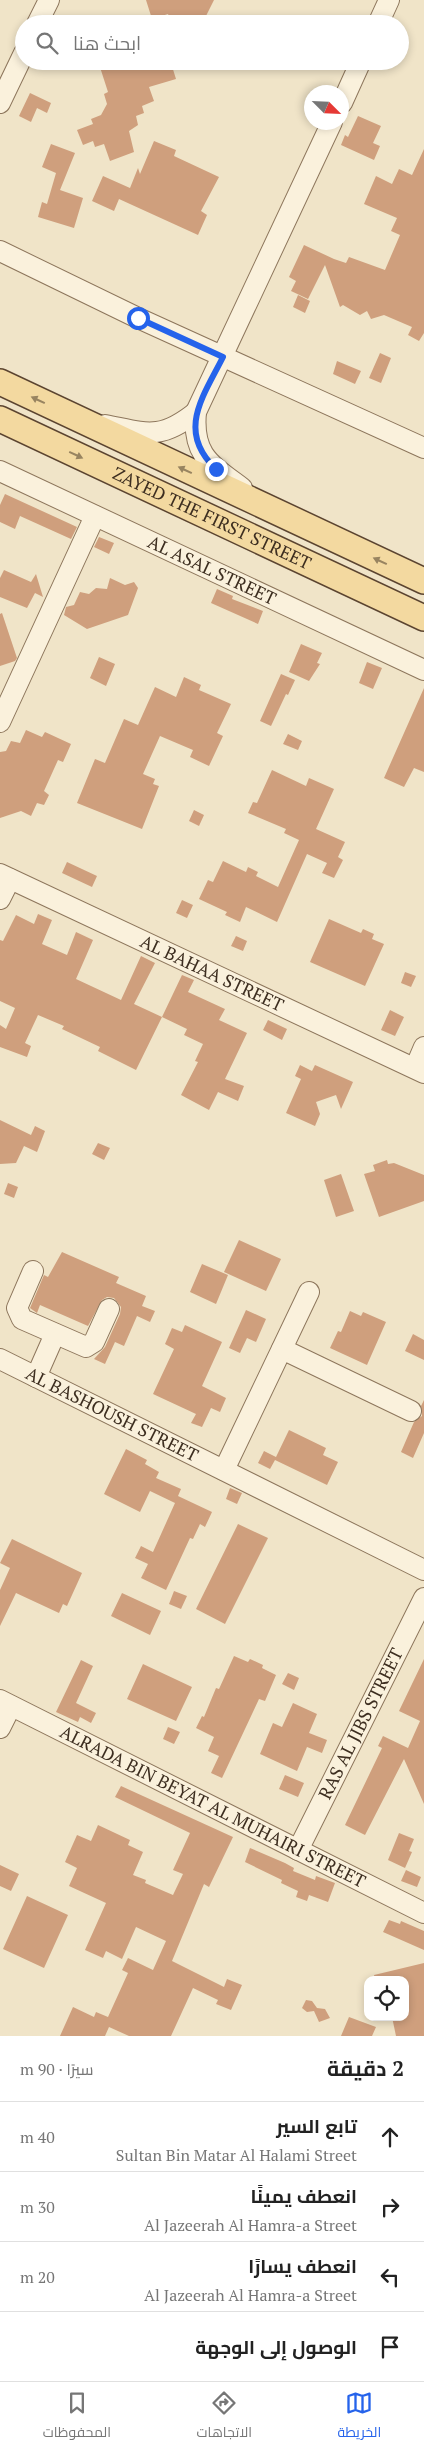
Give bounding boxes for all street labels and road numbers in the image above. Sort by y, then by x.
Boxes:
street label: ZAYED THE FIRST STREET [109,461,315,574]
street label: AL ASAL STREET [144,529,280,610]
street label: AL BAHAA STREET [137,928,288,1017]
street label: AL BASHOUSH STREET [22,1361,203,1467]
street label: RAS AL JIBS STREET [312,1644,408,1803]
street label: ALRADA BIN BEYAT AL MUHAIRI STREET [56,1719,370,1893]

